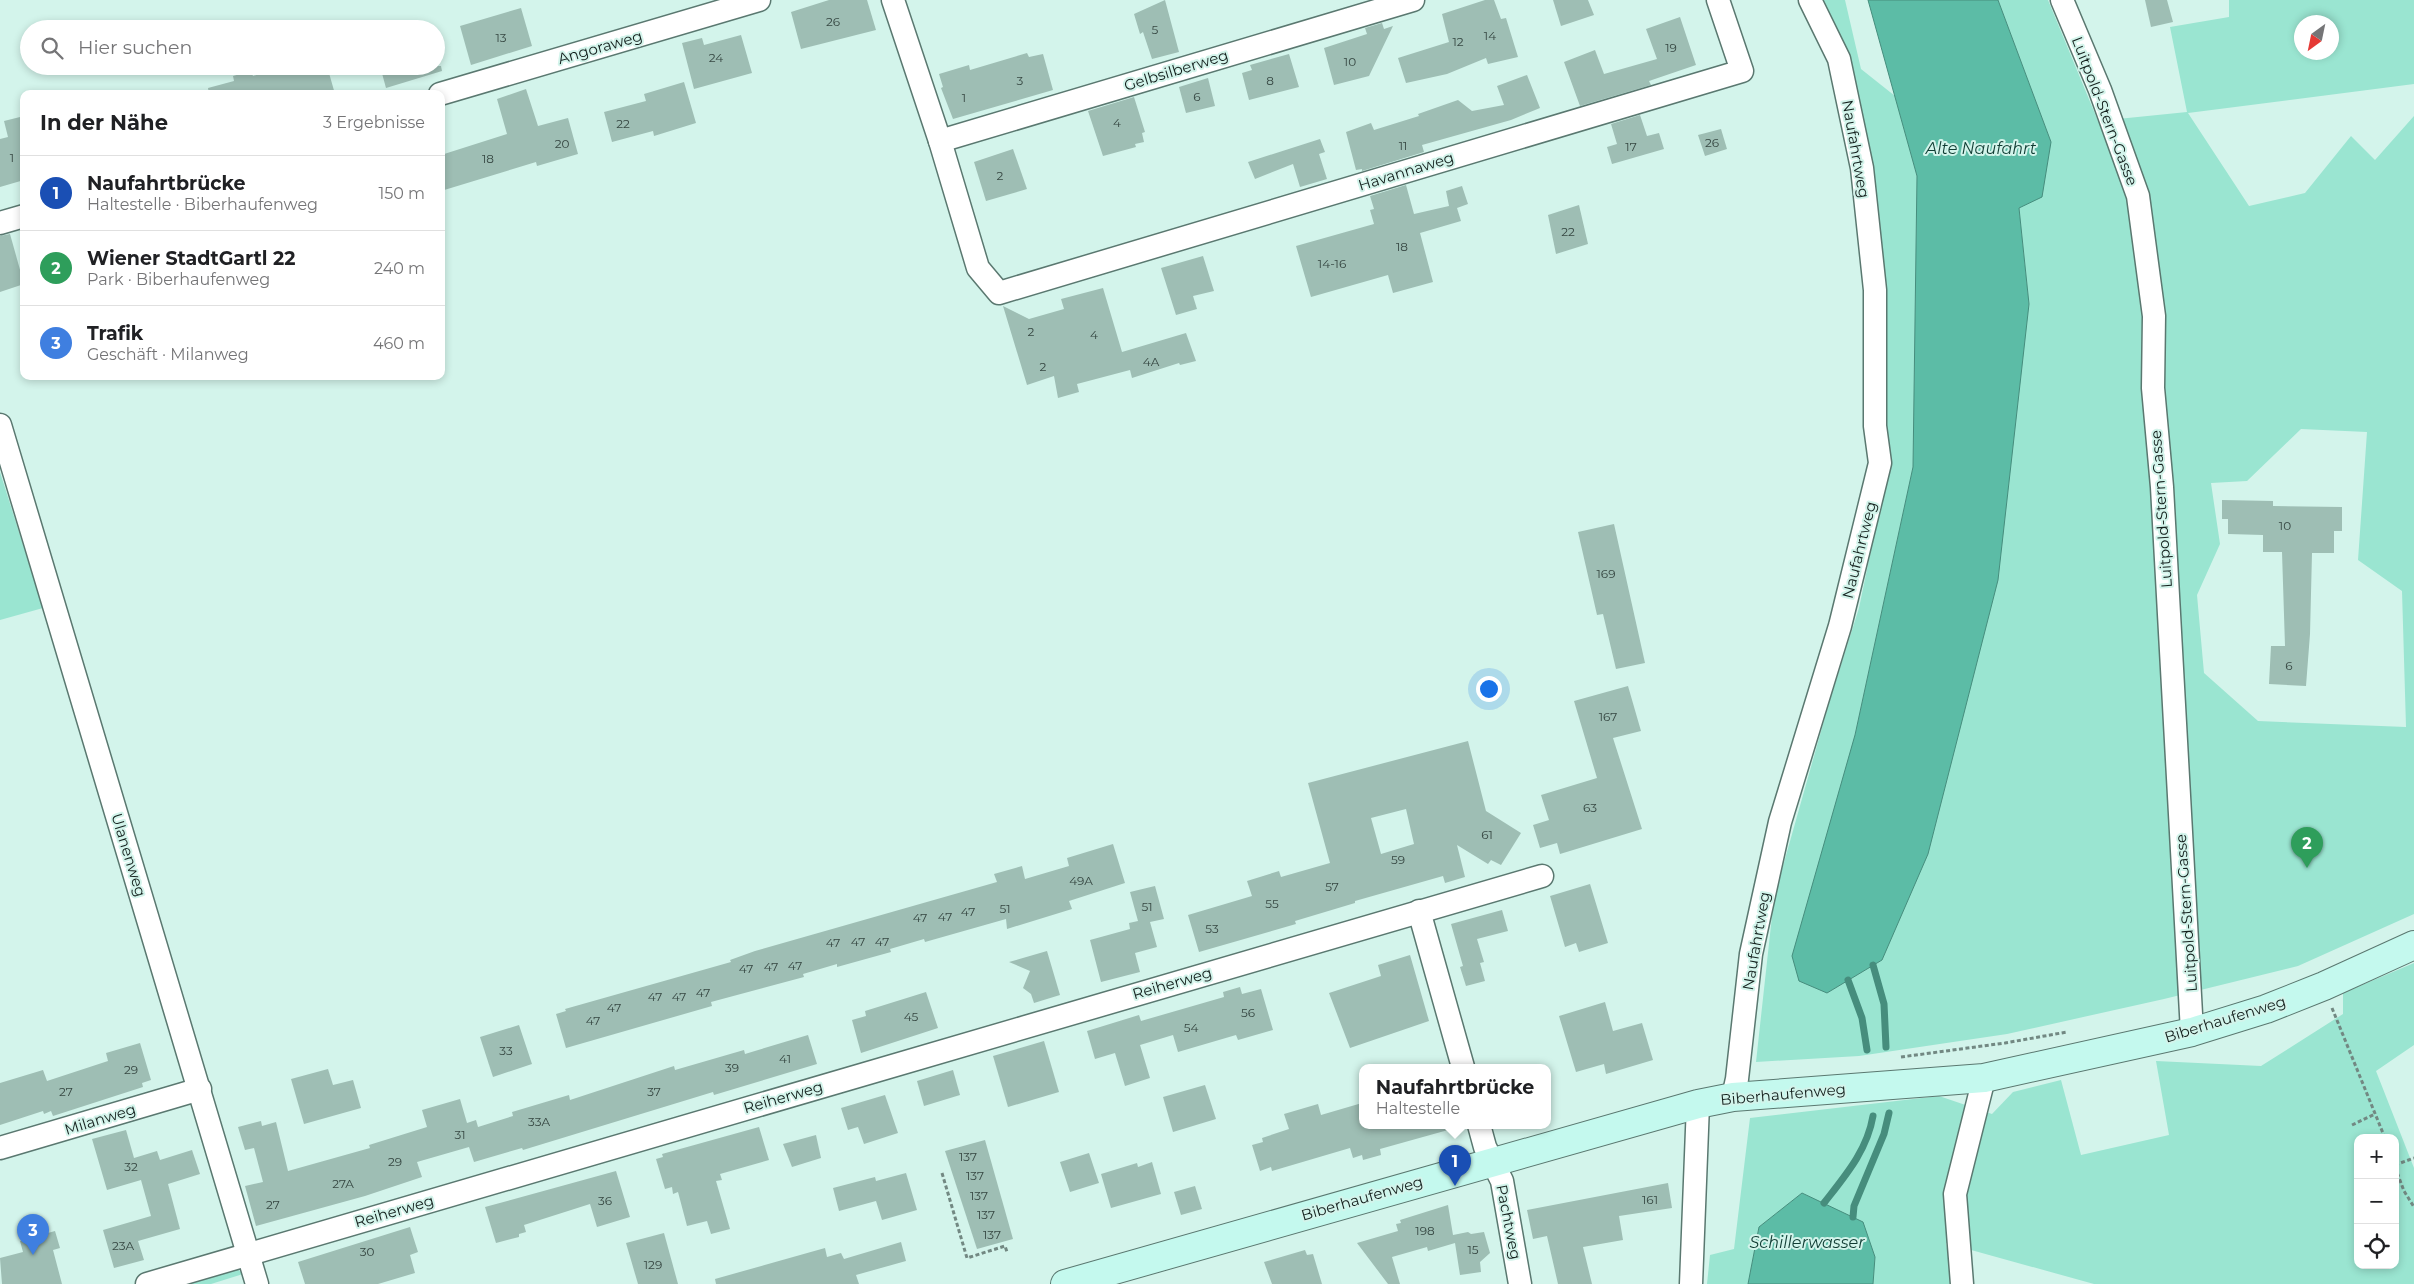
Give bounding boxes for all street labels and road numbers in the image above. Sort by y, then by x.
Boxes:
street label: Angoraweg [556,26,644,68]
street label: Luitpold-Stern-Gasse [2068,34,2142,188]
street label: Gelbsilberweg [1122,45,1230,95]
street label: Naufahrtweg [1838,98,1874,200]
street label: Havannaweg [1356,147,1456,195]
street label: Luitpold-Stern-Gasse [2146,429,2176,589]
street label: Naufahrtweg [1838,499,1880,601]
street label: Ulanenweg [107,811,151,899]
street label: Luitpold-Stern-Gasse [2171,833,2201,993]
street label: Naufahrtweg [1738,890,1774,992]
street label: Reiherweg [1130,963,1214,1003]
street label: Biberhaufenweg [2162,992,2288,1046]
street label: Reiherweg [741,1077,825,1117]
street label: Biberhaufenweg [1719,1079,1847,1109]
street label: Milanweg [62,1099,138,1139]
street label: Biberhaufenweg [1299,1172,1425,1224]
street label: Pachtweg [1492,1183,1526,1261]
street label: Reiherweg [352,1191,436,1231]

